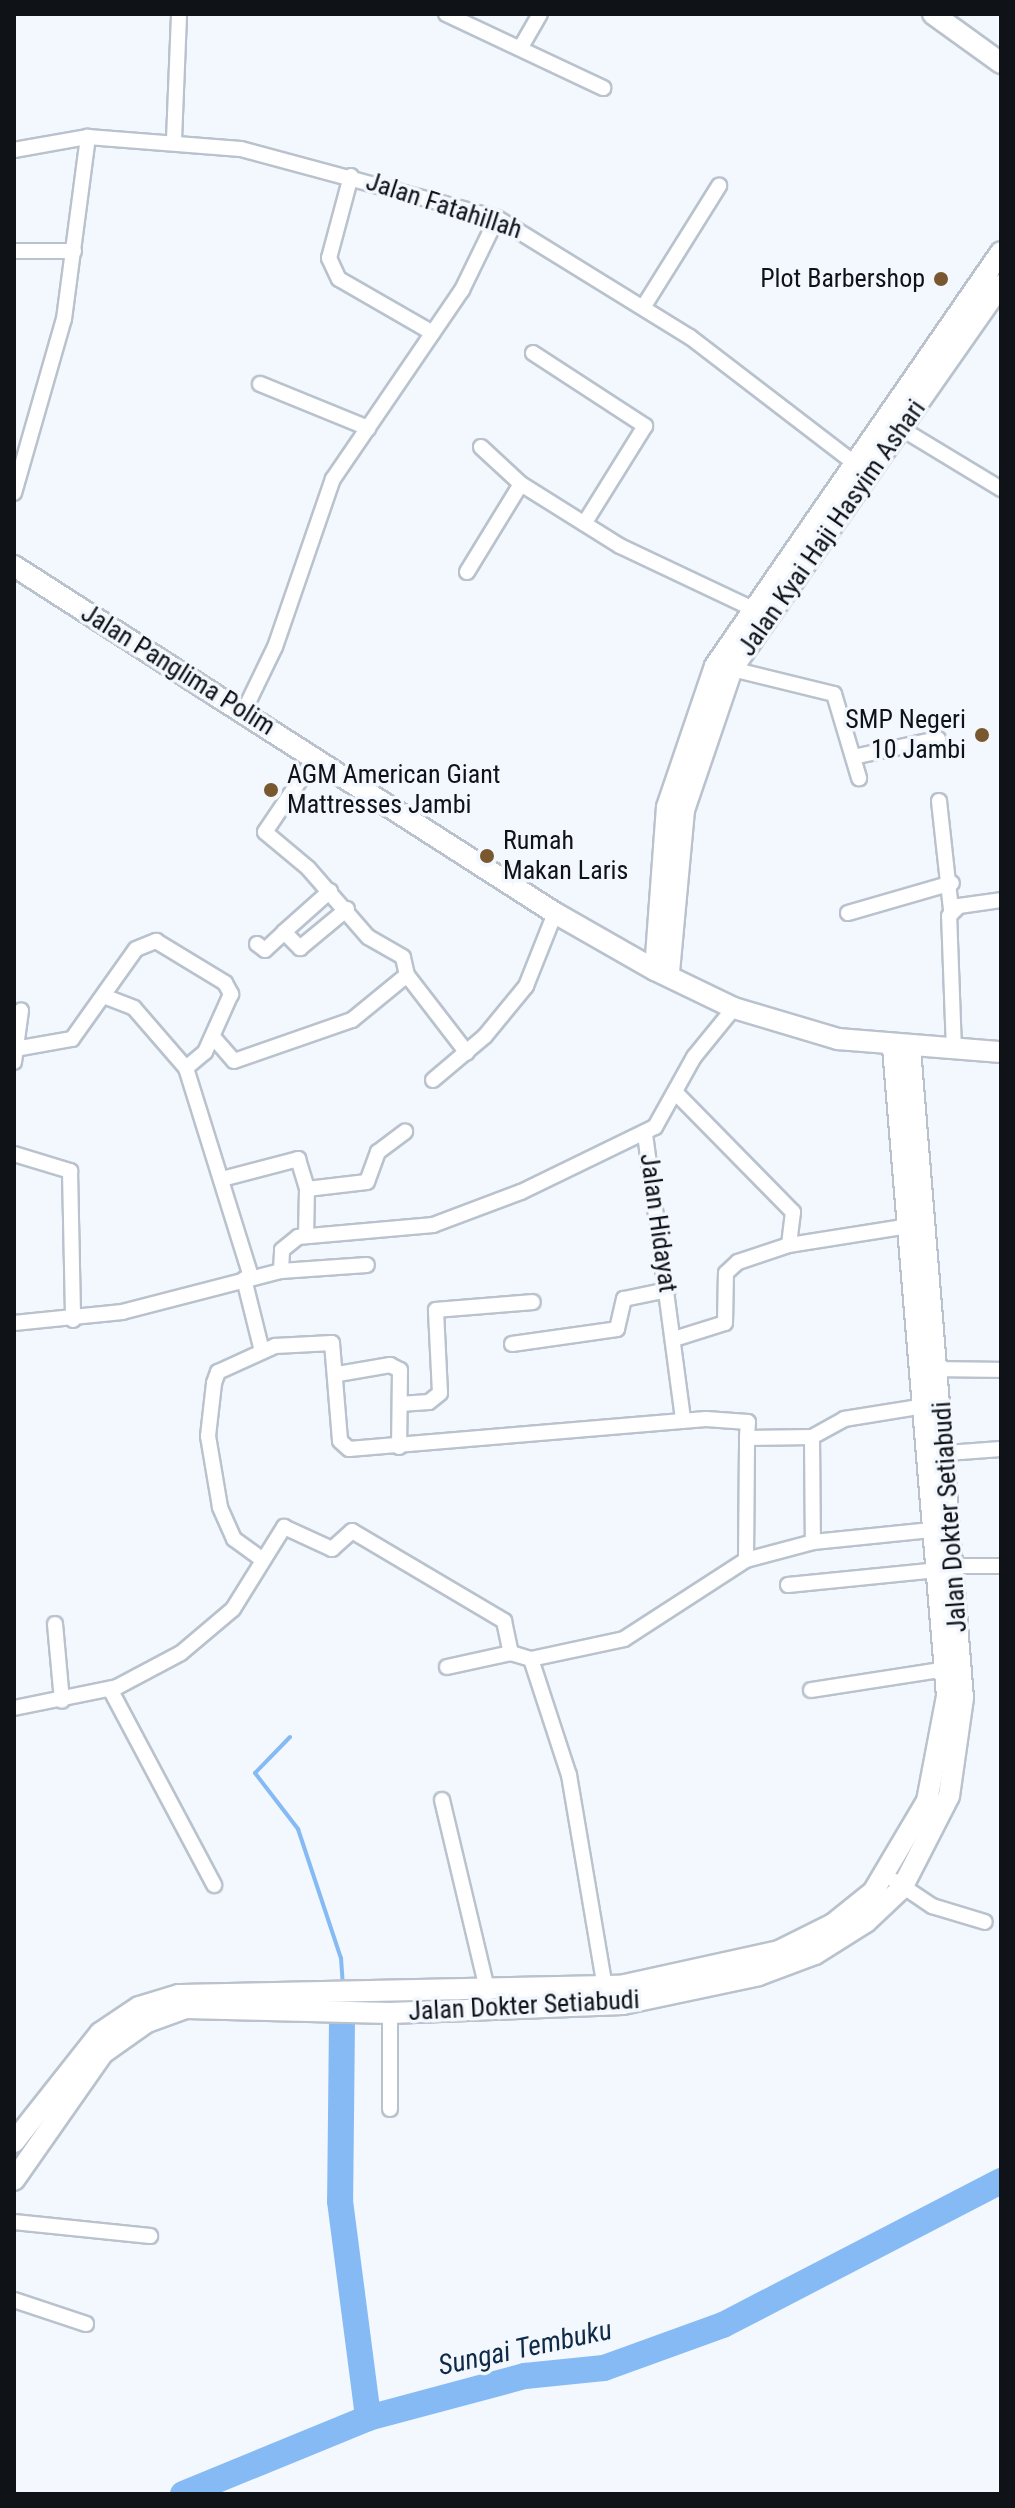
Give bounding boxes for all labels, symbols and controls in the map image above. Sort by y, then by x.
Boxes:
street label: Jalan Fatahillah [362,166,526,246]
place label: Plot Barbershop [760,263,925,295]
marker: Plot Barbershop [932,270,950,288]
street label: Jalan Kyai Haji Hasyim Ashari [732,394,932,662]
street label: Jalan Panglima Polim [75,598,281,742]
place label: SMP Negeri 10 Jambi [845,704,966,766]
marker: SMP Negeri 10 Jambi [973,726,991,744]
place label: AGM American Giant Mattresses Jambi [287,759,501,820]
marker: AGM American Giant Mattresses Jambi [262,781,280,799]
place label: Rumah Makan Laris [503,825,628,886]
marker: Rumah Makan Laris [478,847,496,865]
street label: Jalan Hidayat [633,1151,683,1295]
street label: Jalan Dokter Setiabudi [926,1400,974,1634]
street label: Jalan Dokter Setiabudi [408,1984,640,2028]
water label: Sungai Tembuku [435,2313,615,2383]

